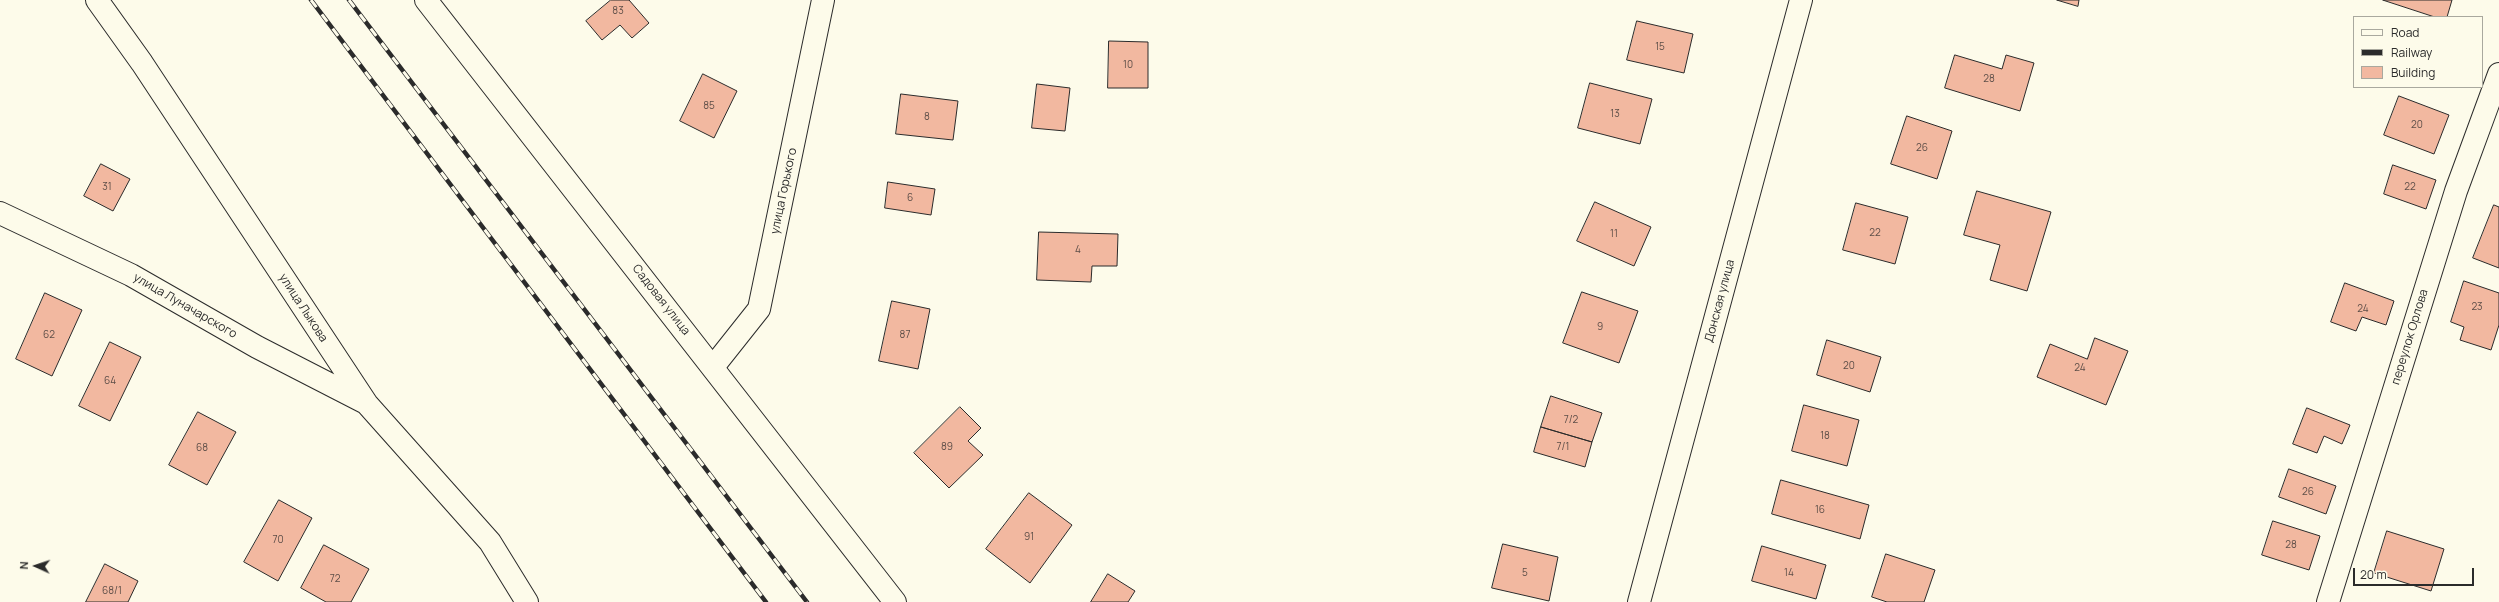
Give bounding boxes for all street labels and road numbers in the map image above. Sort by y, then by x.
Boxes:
street label: улица Горького [768,147,800,235]
street label: Донская улица [1702,258,1738,344]
street label: Садовая улица [629,262,693,338]
street label: улица Луначарского [131,270,239,342]
street label: улица Лыкова [276,271,330,345]
street label: переулок Орлова [2389,287,2431,387]

